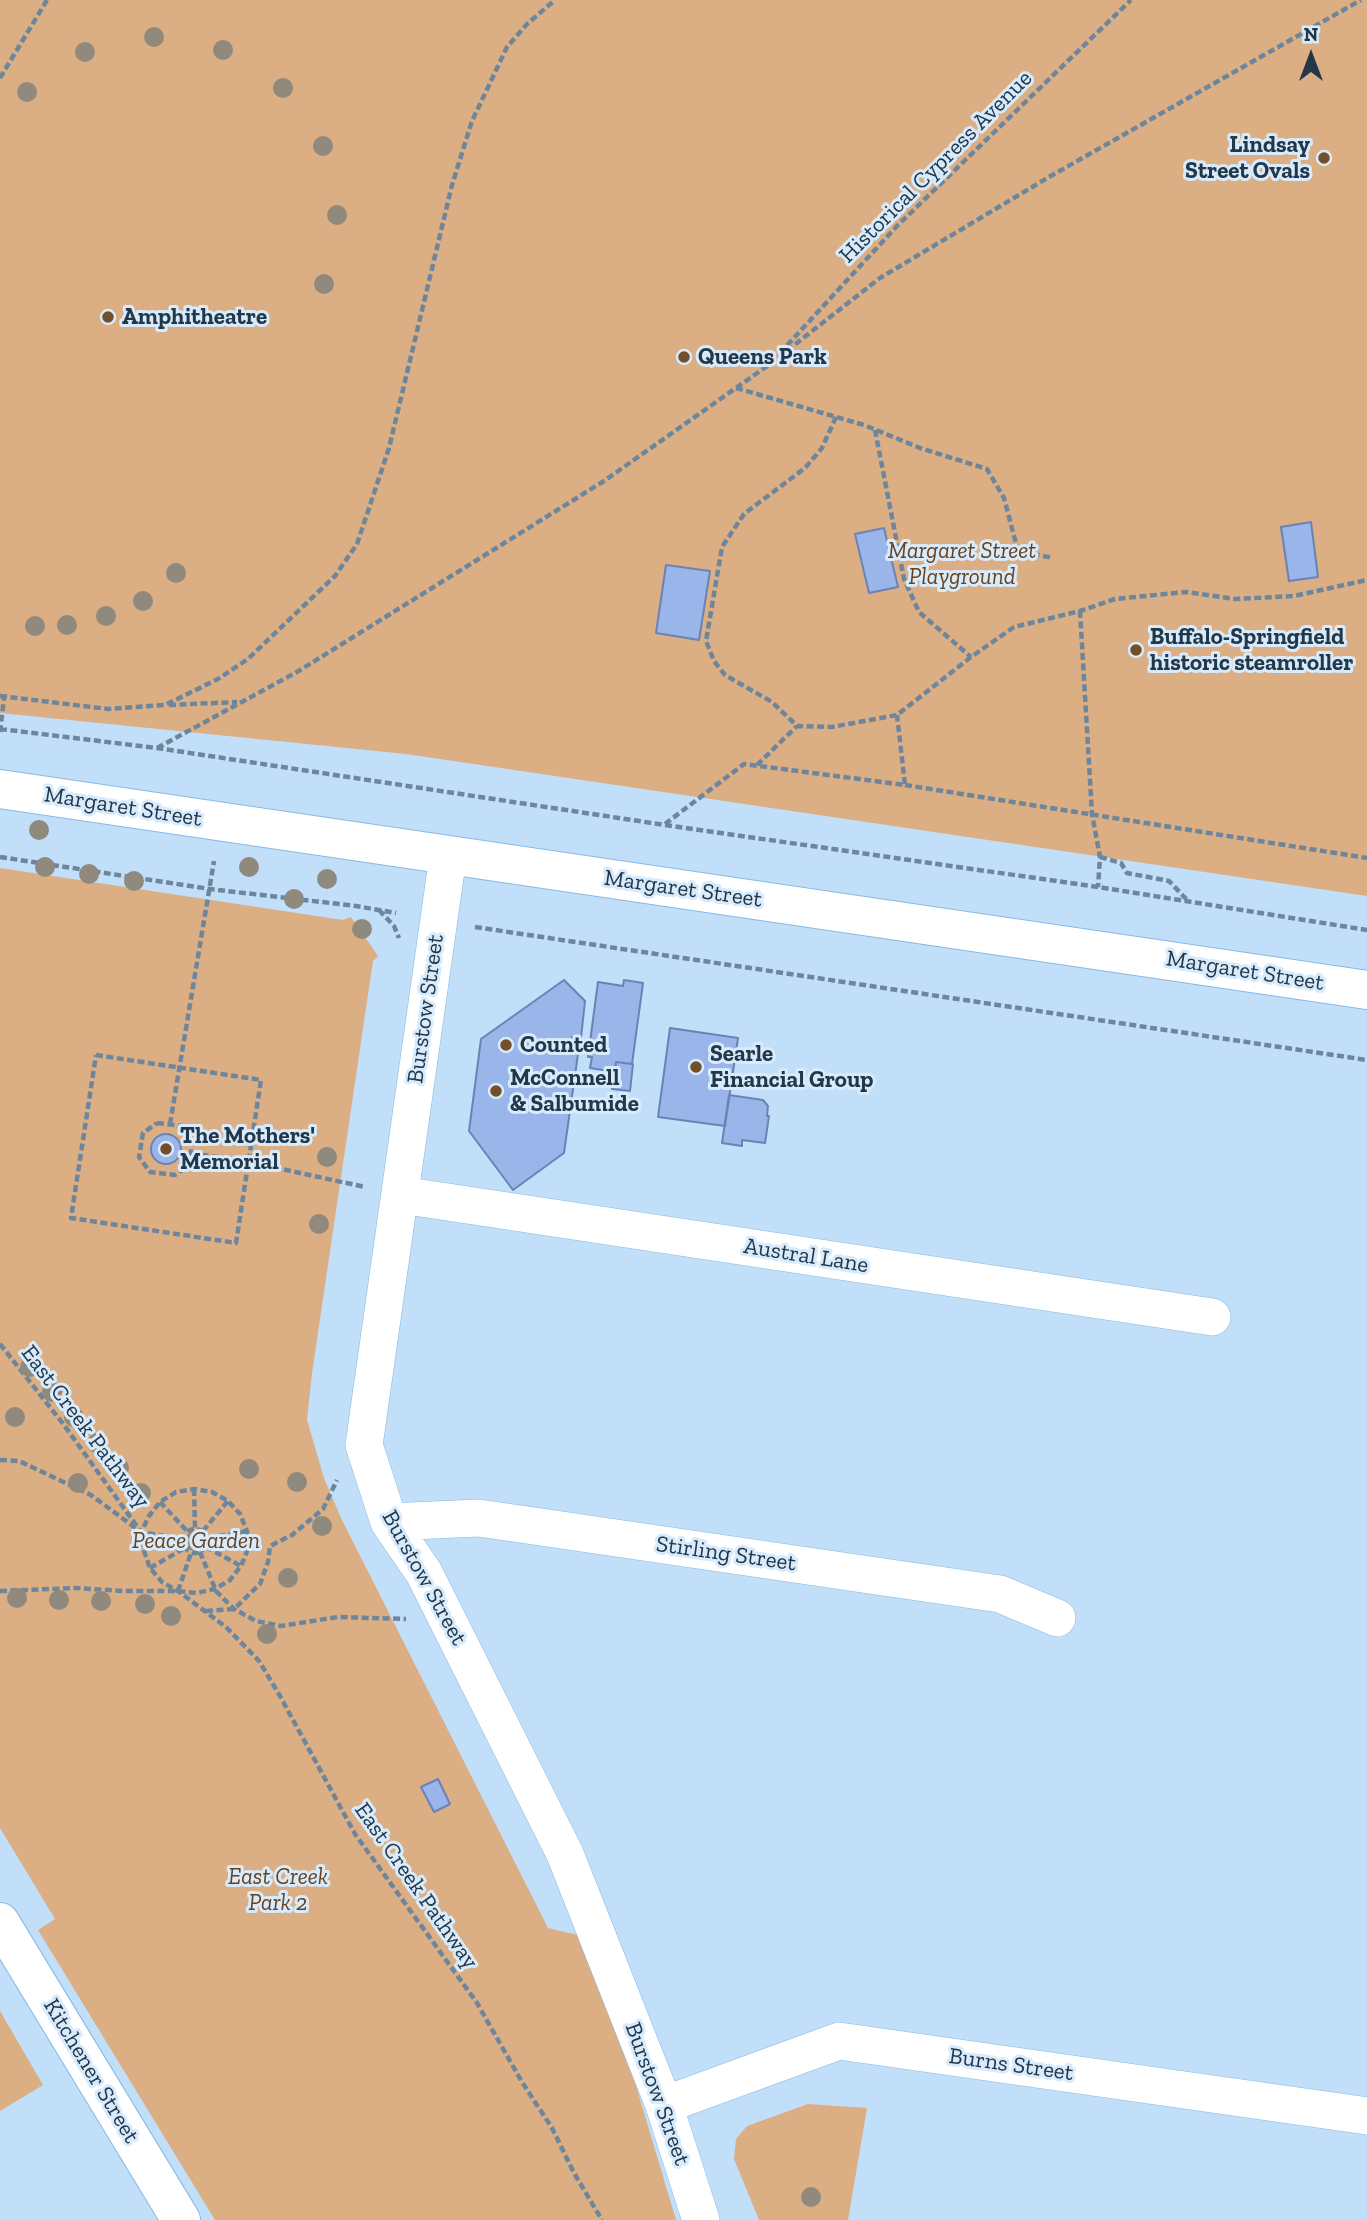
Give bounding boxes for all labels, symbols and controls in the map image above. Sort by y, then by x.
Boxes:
north arrow [1276,21,1346,91]
text: N [1304,23,1318,46]
street label: Historical Cypress Avenue [834,65,1038,269]
place label: Lindsay Street Ovals [1185,131,1310,185]
marker: Lindsay Street Ovals [1316,150,1332,166]
place label: Amphitheatre [122,303,267,331]
marker: Amphitheatre [100,309,116,325]
place label: Queens Park [698,343,827,371]
marker: Queens Park [676,349,692,365]
park label: Margaret Street Playground [888,537,1036,591]
place label: Buffalo-Springfield historic steamroller [1150,623,1353,677]
marker: Buffalo-Springfield historic steamroller [1128,642,1144,658]
street label: Margaret Street [42,781,204,833]
street label: Margaret Street [602,864,764,914]
street label: Burstow Street [402,933,450,1085]
street label: Margaret Street [1164,945,1326,997]
place label: Counted [520,1031,607,1059]
marker: Counted [498,1037,514,1053]
place label: Searle Financial Group [710,1040,873,1094]
marker: Searle Financial Group [688,1059,704,1075]
place label: McConnell & Salbumide [510,1064,639,1118]
marker: McConnell & Salbumide [488,1083,504,1099]
place label: The Mothers' Memorial [180,1122,315,1176]
marker: The Mothers' Memorial [158,1141,174,1157]
street label: Austral Lane [742,1233,870,1279]
street label: East Creek Pathway [15,1340,155,1514]
street label: Burstow Street [376,1506,472,1650]
park label: Peace Garden [132,1527,260,1555]
street label: Stirling Street [654,1531,798,1577]
street label: East Creek Pathway [348,1797,484,1975]
park label: East Creek Park 2 [228,1863,328,1917]
street label: Kitchener Street [37,1994,145,2148]
street label: Burstow Street [618,2019,696,2169]
street label: Burns Street [947,2043,1075,2087]

